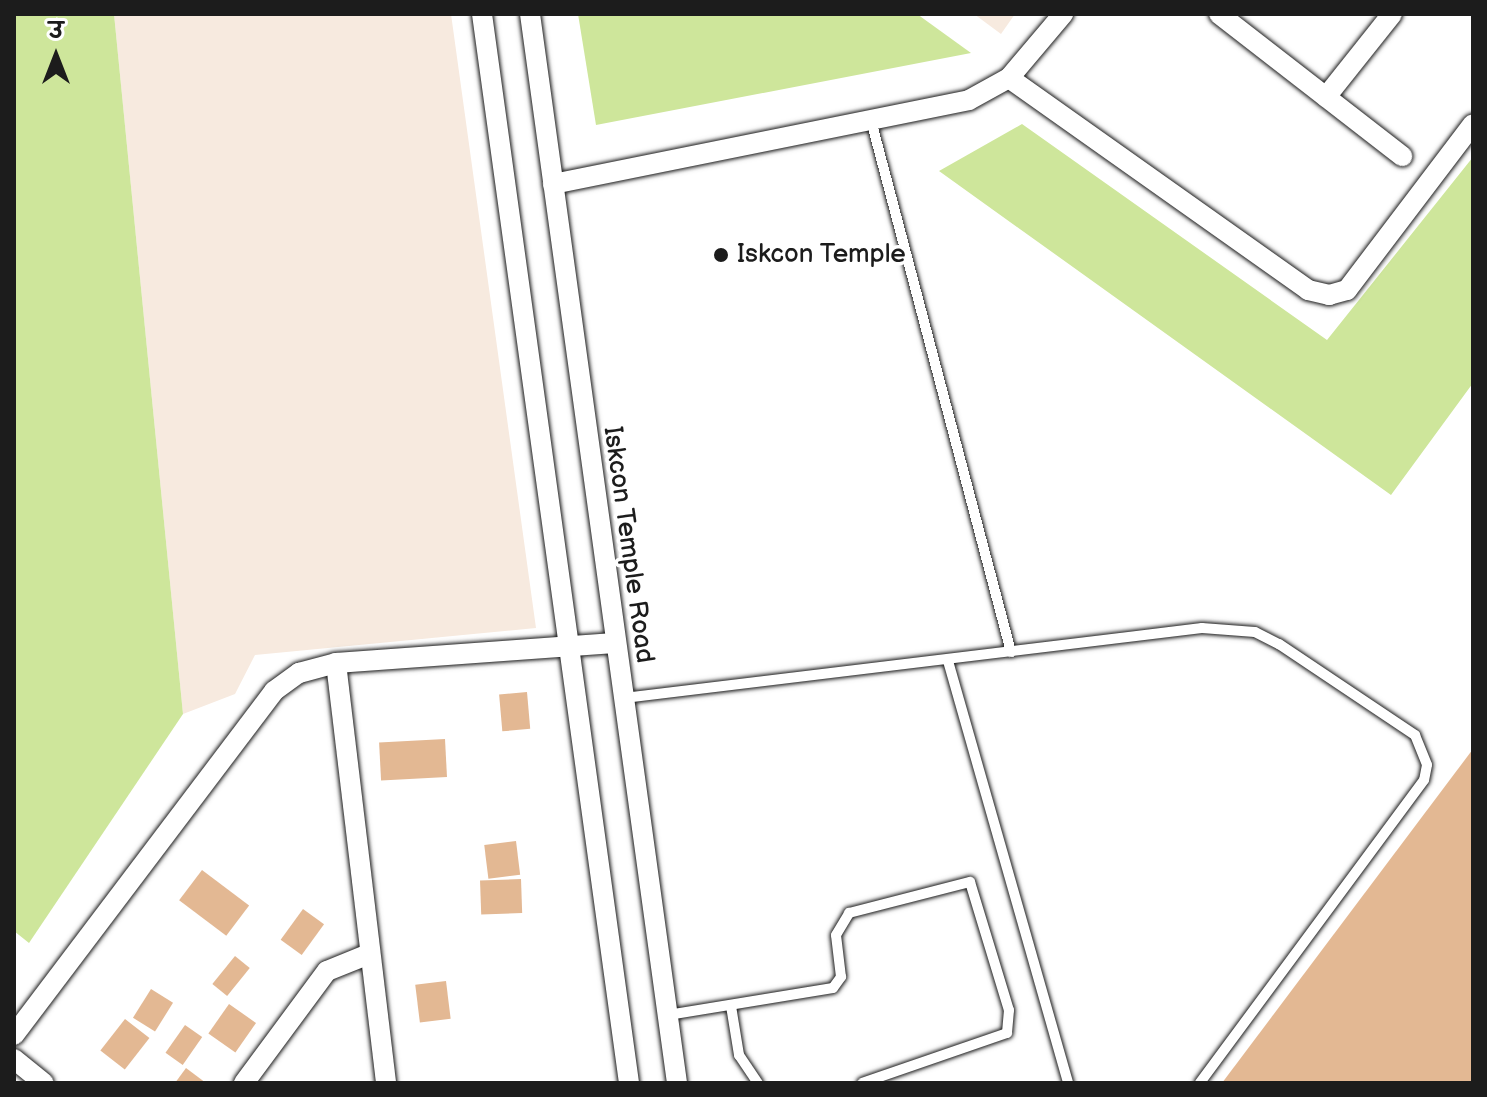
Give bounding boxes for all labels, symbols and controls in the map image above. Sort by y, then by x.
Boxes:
north arrow [16,16,96,96]
text: उ [49,18,63,45]
place label: Iskcon Temple [737,239,906,271]
marker: Iskcon Temple [712,246,730,264]
street label: Iskcon Temple Road [596,424,660,666]

